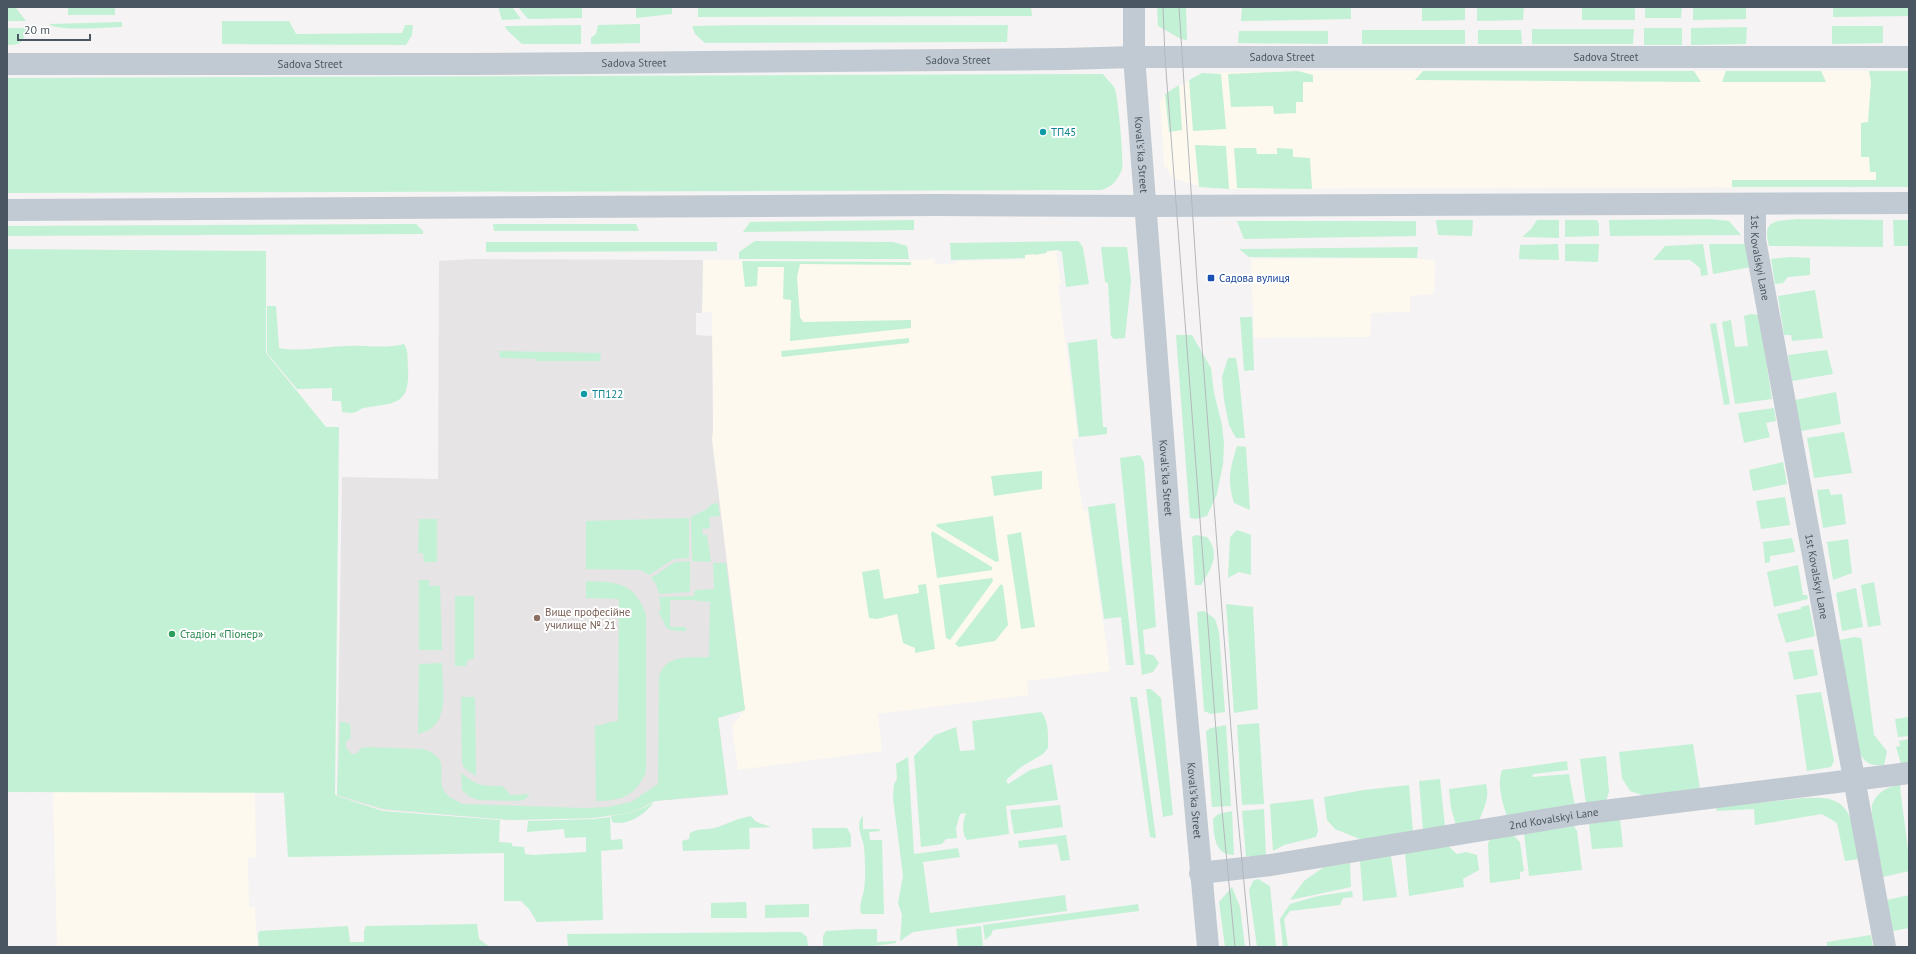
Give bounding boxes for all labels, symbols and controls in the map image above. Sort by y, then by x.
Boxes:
scale bar [18,16,90,42]
text: 20 m [24,22,50,37]
street label: Sadova Street [1250,50,1315,64]
street label: Sadova Street [1574,50,1639,64]
street label: Sadova Street [926,53,991,67]
street label: Sadova Street [602,55,667,70]
street label: Sadova Street [278,57,343,71]
street label: Koval's'ka Street [1132,116,1151,194]
place label: ТП45 [1051,125,1076,139]
marker: ТП45 [1038,127,1048,137]
street label: 1st Kovalskyi Lane [1748,215,1773,302]
place label: Садова вулиця [1219,271,1290,285]
marker: Садова вулиця [1206,273,1216,283]
place label: ТП122 [592,387,623,401]
marker: ТП122 [579,389,589,399]
street label: Koval's'ka Street [1156,439,1176,517]
street label: 1st Kovalskyi Lane [1802,532,1832,621]
place label: Вище професійне училище № 21 [545,605,631,632]
marker: Вище професійне училище № 21 [532,613,542,623]
place label: Стадіон «Піонер» [180,627,263,641]
marker: Стадіон «Піонер» [167,629,177,639]
street label: Koval's'ka Street [1184,762,1205,840]
street label: 2nd Kovalskyi Lane [1508,805,1600,833]

